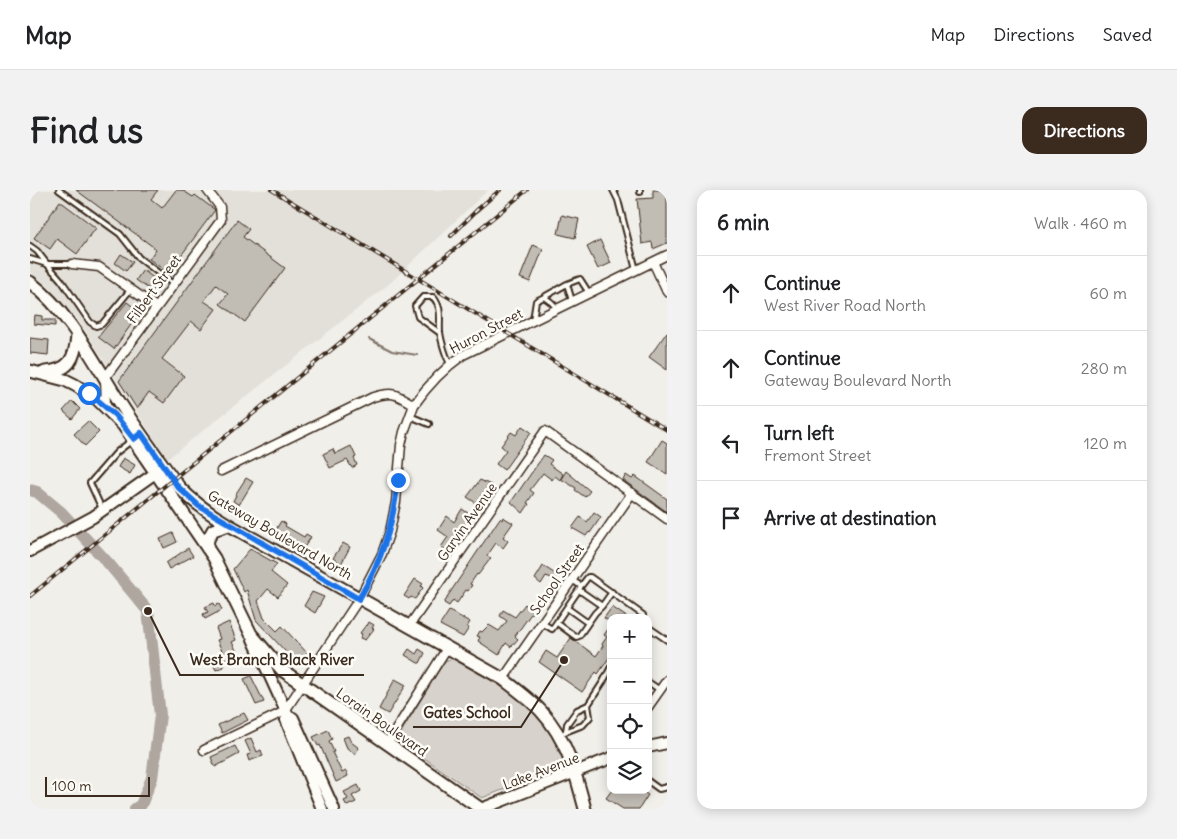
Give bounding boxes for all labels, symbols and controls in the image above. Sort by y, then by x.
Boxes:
text: Map [25,20,72,50]
text: Map [930,23,965,46]
text: Directions [993,23,1075,46]
text: Saved [1103,23,1152,46]
button: Directions [1022,107,1147,154]
text: Find us [30,108,143,152]
text: 6 min [717,209,769,236]
text: Walk · 460 m [1034,213,1127,233]
street label: Filbert Street [123,251,185,327]
text: Continue [764,271,841,295]
icon: ahead [717,279,745,307]
text: 60 m [1089,283,1127,303]
text: West River Road North [764,295,926,315]
street label: Huron Street [446,304,526,358]
text: Continue [764,346,841,370]
icon: ahead [717,354,745,382]
text: 280 m [1081,358,1127,378]
text: Gateway Boulevard North [764,370,952,390]
route start [78,382,101,405]
text: Turn left [764,421,834,445]
icon: left [717,429,745,457]
text: 120 m [1084,433,1127,453]
text: Fremont Street [764,445,871,465]
route end [387,469,410,492]
street label: Garvin Avenue [433,479,501,565]
street label: Gateway Boulevard North [204,486,356,584]
icon: arrive [717,504,745,532]
text: Arrive at destination [764,506,937,530]
street label: School Street [526,540,588,618]
map controls [607,614,652,794]
button: + [607,614,652,659]
callout: West Branch Black River [180,645,364,675]
text: West Branch Black River [190,650,355,669]
button: − [607,659,652,704]
street label: Lorain Boulevard [333,684,431,760]
callout: Gates School [413,697,521,727]
text: Gates School [423,703,511,722]
button: locate [607,704,652,749]
street label: Lake Avenue [500,748,582,794]
button: layers [607,749,652,794]
scale bar [45,774,150,797]
text: 100 m [52,777,92,795]

